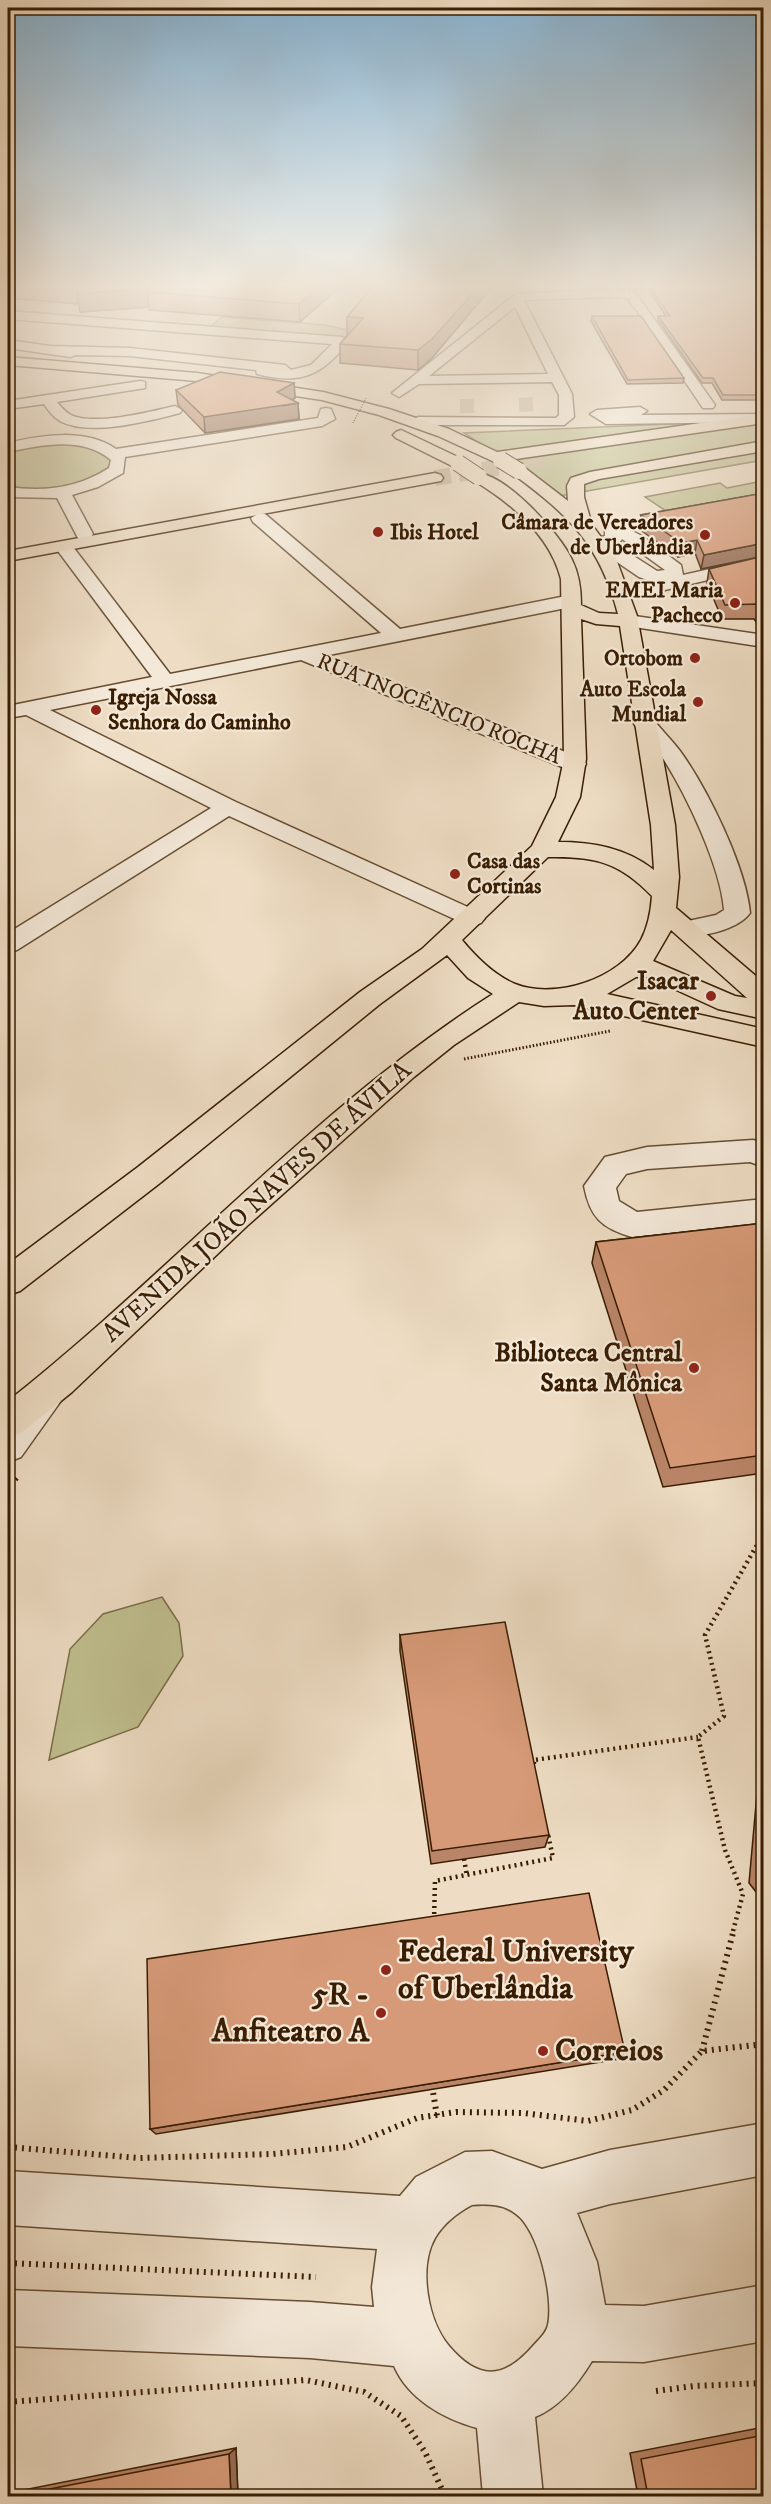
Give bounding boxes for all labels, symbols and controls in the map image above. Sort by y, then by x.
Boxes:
place label: Câmara de Vereadores de Uberlândia [501,509,694,561]
place label: Ibis Hotel [390,519,479,546]
marker: Ibis Hotel [371,525,385,539]
marker: Câmara de Vereadores de Uberlândia [698,528,712,542]
place label: EMEI Maria Pacheco [605,577,724,629]
marker: EMEI Maria Pacheco [728,596,742,610]
place label: Ortobom [604,645,683,672]
street label: RUA INOCÊNCIO ROCHA [313,648,566,771]
marker: Ortobom [688,651,702,665]
place label: Auto Escola Mundial [579,676,687,728]
place label: Igreja Nossa Senhora do Caminho [108,684,291,736]
marker: Auto Escola Mundial [691,695,705,709]
marker: Igreja Nossa Senhora do Caminho [89,703,103,717]
place label: Casa das Cortinas [467,848,542,900]
marker: Casa das Cortinas [448,867,462,881]
place label: Isacar Auto Center [572,965,699,1028]
marker: Isacar Auto Center [704,989,718,1003]
street label: AVENIDA JOÃO NAVES DE ÁVILA [95,1053,419,1350]
place label: Biblioteca Central Santa Mônica [494,1337,683,1400]
marker: Biblioteca Central Santa Mônica [687,1361,701,1375]
place label: Federal University of Uberlândia [398,1932,634,2009]
marker: Federal University of Uberlândia [379,1963,393,1977]
place label: 5R - Anfiteatro A [211,1975,371,2052]
marker: 5R - Anfiteatro A [374,2006,388,2020]
place label: Correios [555,2031,664,2071]
marker: Correios [536,2044,550,2058]

